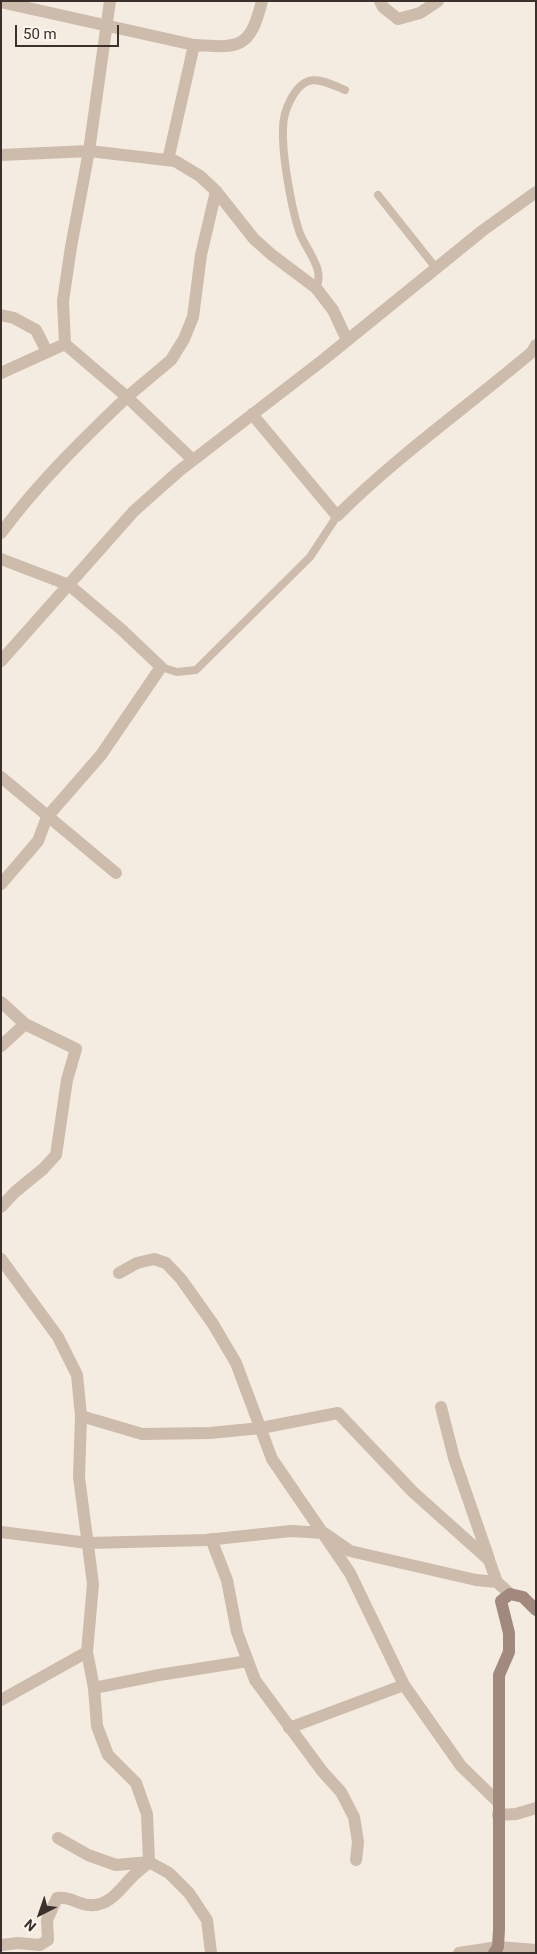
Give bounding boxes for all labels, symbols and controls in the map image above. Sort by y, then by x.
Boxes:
scale bar [18,15,121,47]
text: 50 m [23,25,57,43]
north arrow [15,1889,65,1939]
text: N [21,1916,39,1935]

